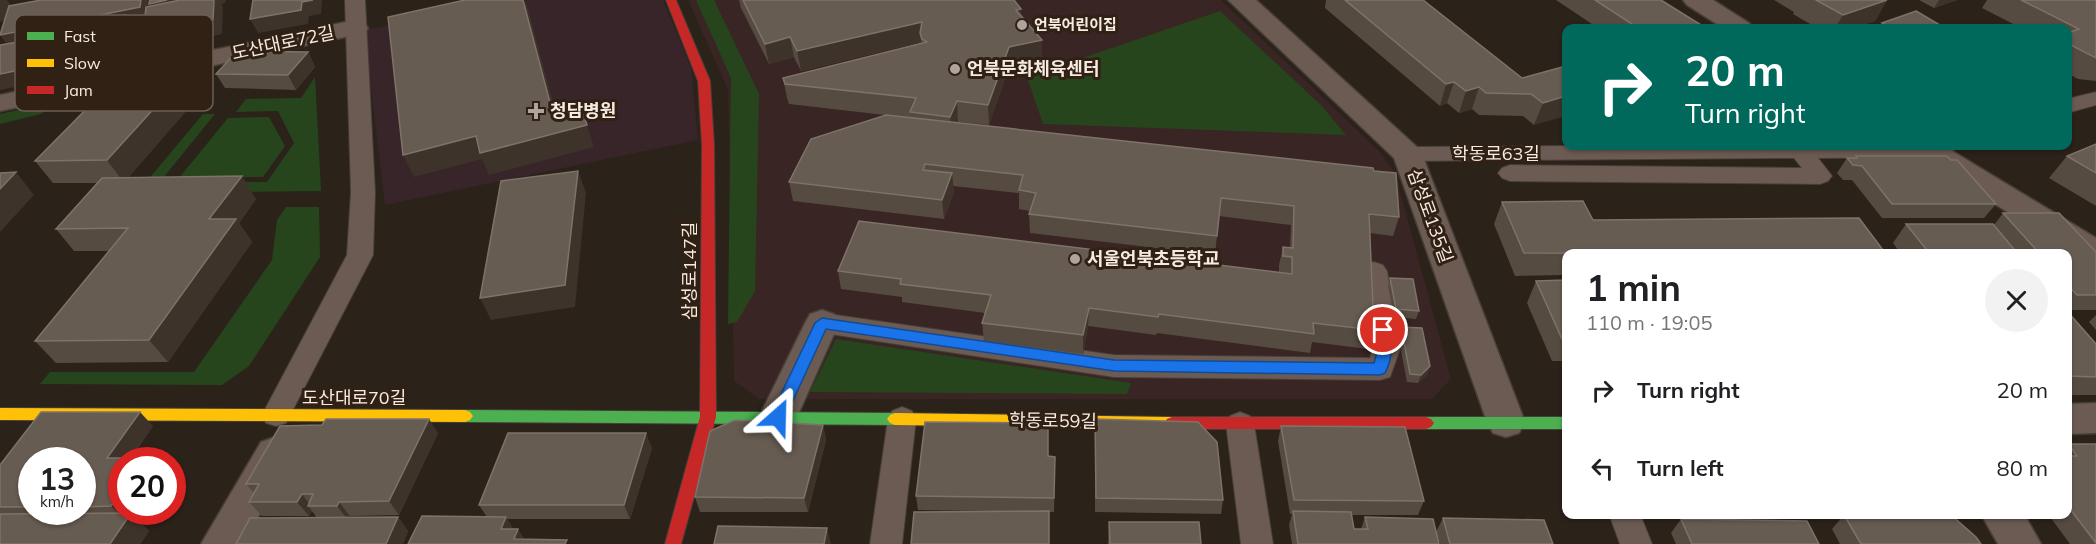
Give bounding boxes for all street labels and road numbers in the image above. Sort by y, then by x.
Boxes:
street label: 도산대로72길 [229,20,336,65]
street label: 학동로63길 [1452,142,1540,165]
street label: 삼성로135길 [1403,166,1458,266]
street label: 삼성로147길 [678,222,701,320]
street label: 도산대로70길 [302,386,406,409]
street label: 학동로59길 [1009,408,1097,433]

